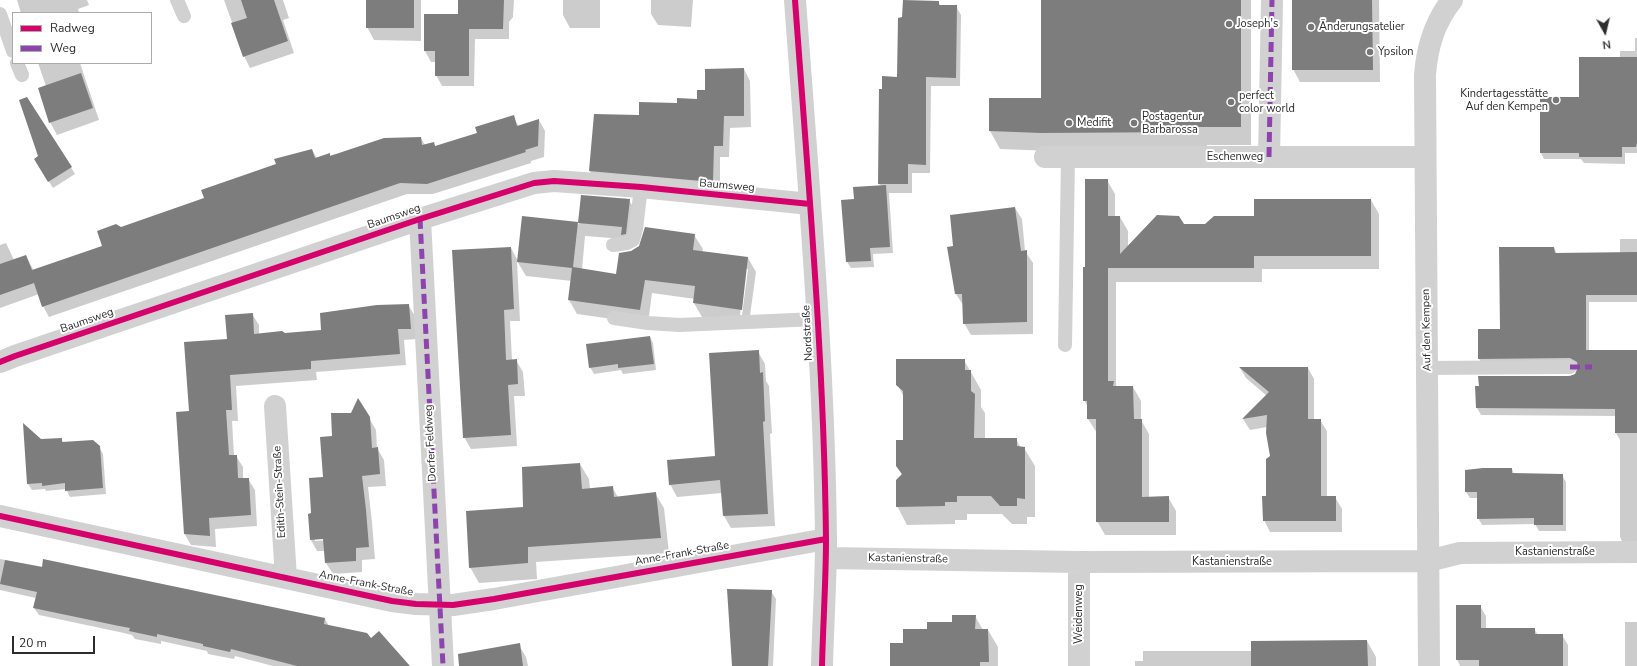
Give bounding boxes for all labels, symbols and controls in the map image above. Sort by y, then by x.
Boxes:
legend [12,12,152,64]
north arrow [1585,12,1625,52]
place label: Joseph's [1237,17,1278,31]
marker: Joseph's [1224,19,1234,29]
text: Radweg [50,20,95,36]
place label: Änderungsatelier [1319,20,1405,34]
marker: Änderungsatelier [1306,22,1316,32]
text: N [1602,36,1612,52]
text: Weg [50,40,76,56]
place label: Ypsilon [1378,45,1414,59]
marker: Ypsilon [1365,47,1375,57]
place label: Kindertagesstätte Auf den Kempen [1460,87,1548,113]
place label: perfect color world [1239,89,1295,115]
marker: Kindertagesstätte Auf den Kempen [1551,95,1561,105]
marker: perfect color world [1226,97,1236,107]
place label: Postagentur Barbarossa [1142,110,1202,136]
place label: Medifit [1077,116,1111,130]
marker: Medifit [1064,118,1074,128]
marker: Postagentur Barbarossa [1129,118,1139,128]
street label: Eschenweg [1207,150,1263,164]
street label: Baumsweg [699,177,755,195]
street label: Baumsweg [366,202,422,232]
street label: Auf den Kempen [1420,289,1434,371]
street label: Nordstraße [800,305,816,361]
street label: Baumsweg [59,306,115,336]
street label: Dorfer Feldweg [422,404,440,482]
street label: Edith-Stein-Straße [271,445,289,539]
street label: Anne-Frank-Straße [634,539,730,569]
street label: Kastanienstraße [1515,545,1595,559]
street label: Kastanienstraße [868,552,948,566]
street label: Kastanienstraße [1192,555,1272,569]
street label: Anne-Frank-Straße [318,568,414,600]
street label: Weidenweg [1072,584,1086,644]
scale bar [14,628,97,654]
text: 20 m [19,635,47,651]

